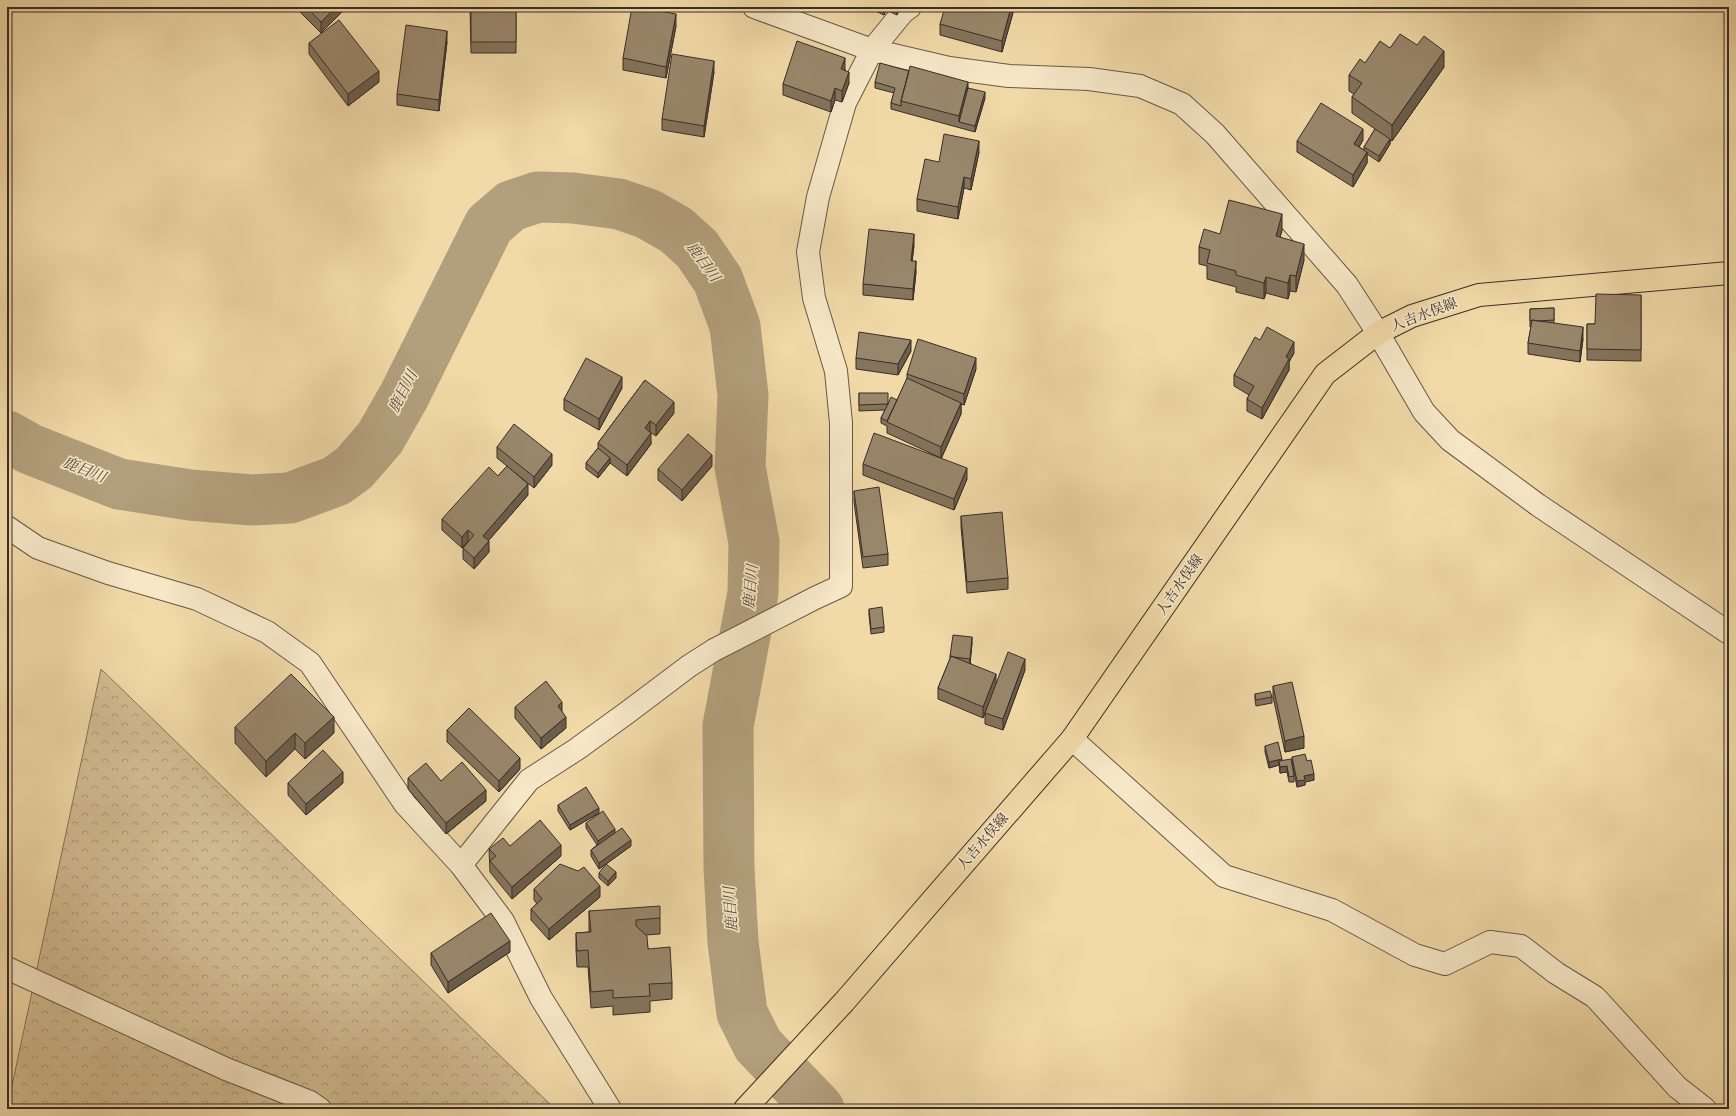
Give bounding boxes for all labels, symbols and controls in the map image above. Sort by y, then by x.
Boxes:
water label: 鹿目川 [682,238,725,287]
street label: 人吉水俣線 [1388,294,1460,336]
water label: 鹿目川 [384,366,423,416]
water label: 鹿目川 [60,453,110,488]
street label: 人吉水俣線 [1153,551,1207,619]
water label: 鹿目川 [740,562,763,610]
street label: 人吉水俣線 [953,810,1013,874]
water label: 鹿目川 [720,884,742,932]

